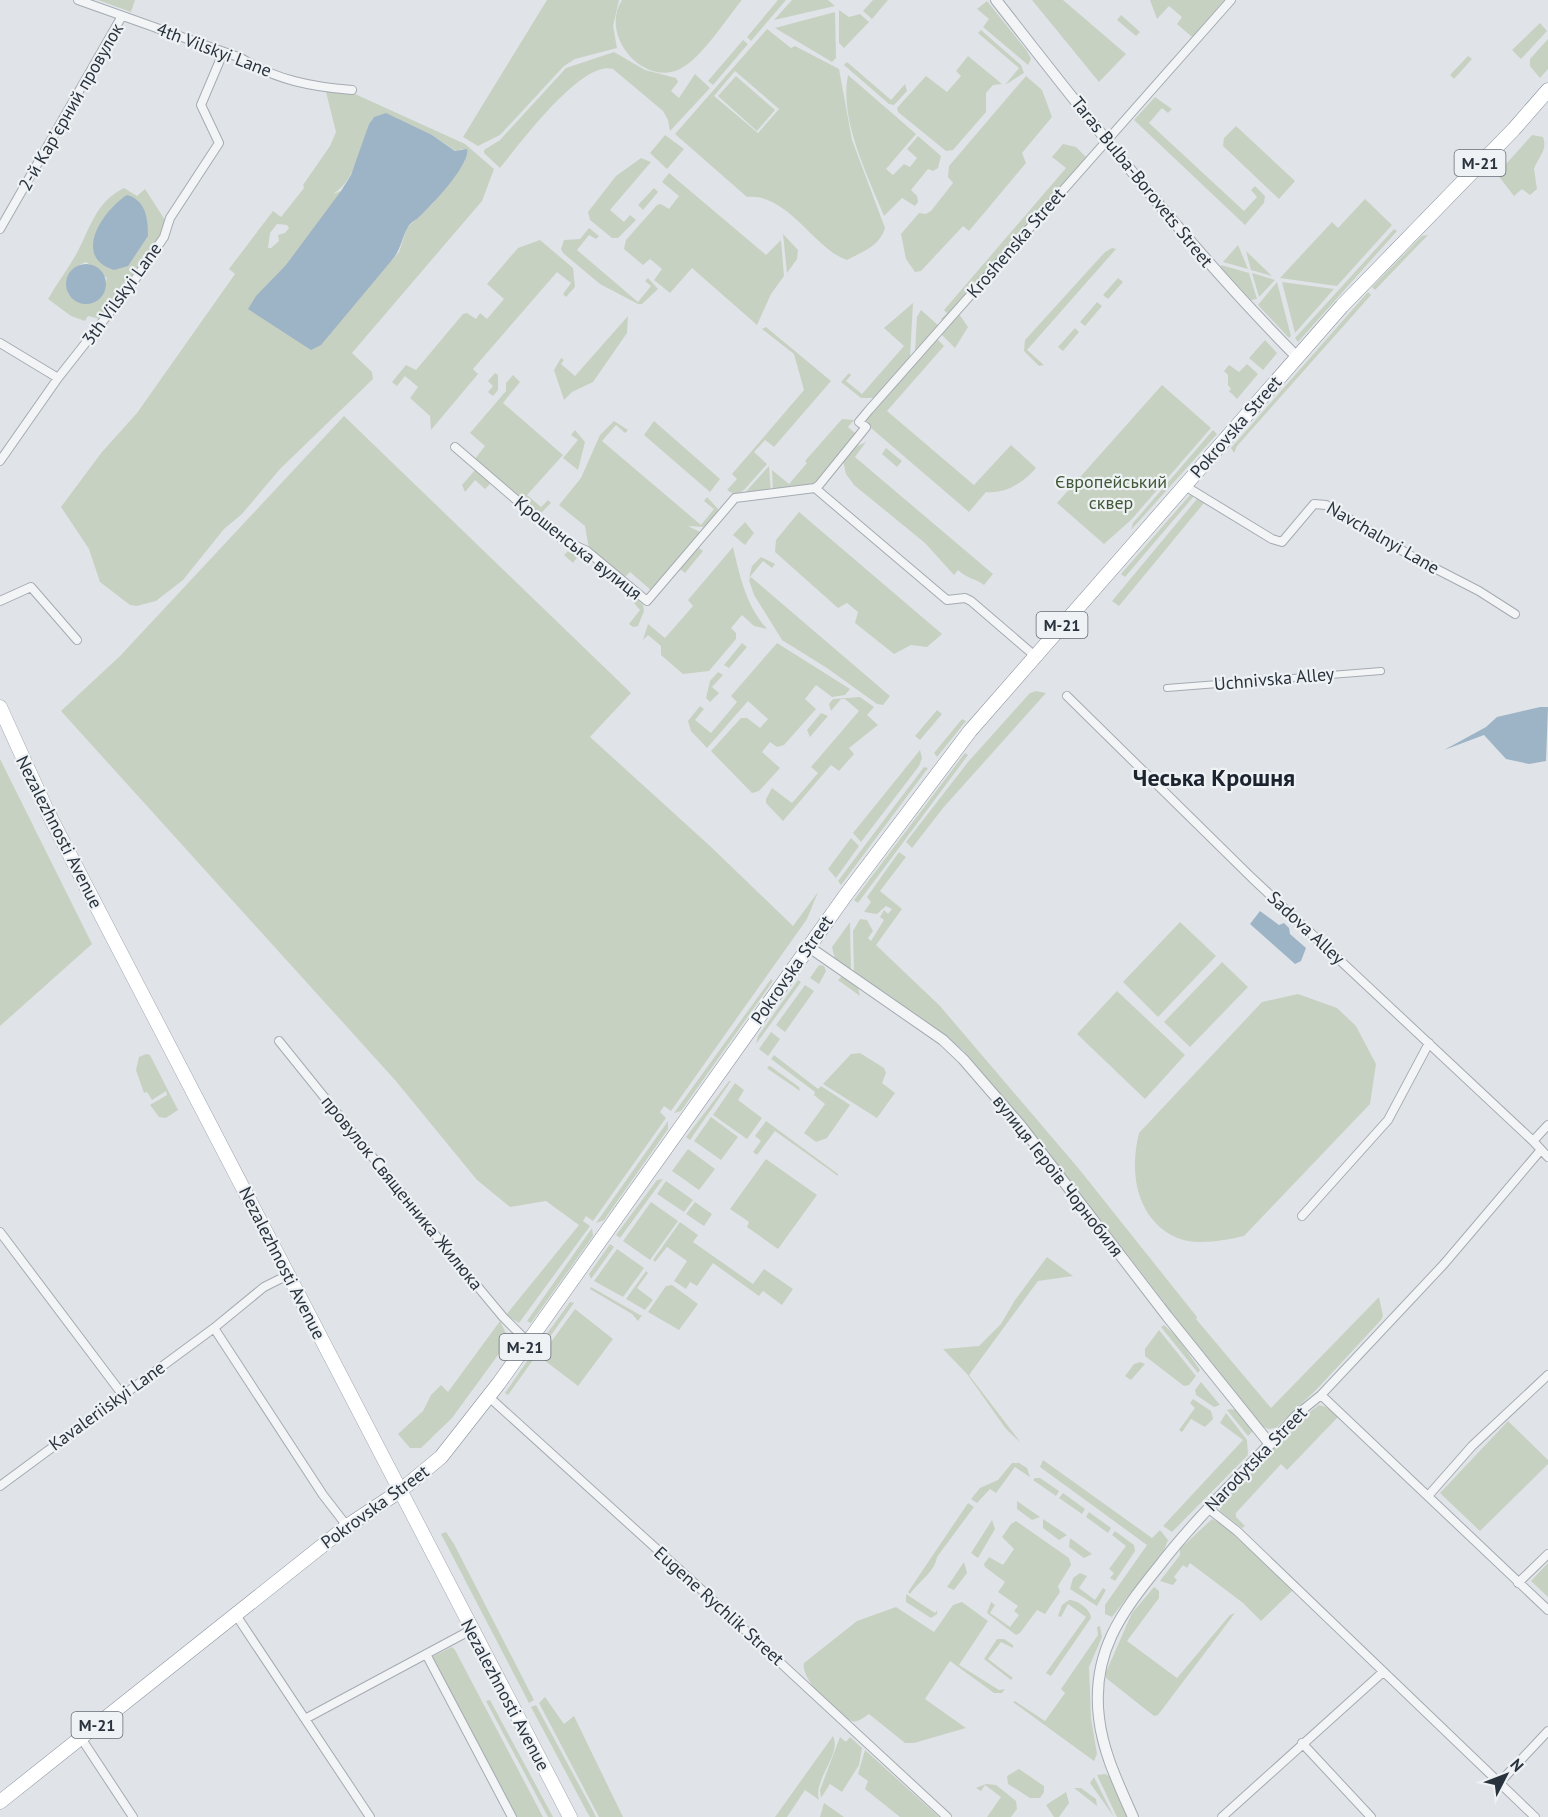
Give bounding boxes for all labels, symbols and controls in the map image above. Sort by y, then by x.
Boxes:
street label: 4th Vilskyi Lane [153,17,275,82]
street label: 2-й Карʼєрний провулок [13,18,128,195]
street label: Taras Bulba-Borovets Street [1066,92,1218,272]
road number: М-21 [1454,150,1506,176]
street label: Kroshenska Street [961,183,1070,303]
street label: 3th Vilskyi Lane [77,238,167,350]
street label: Pokrovska Street [1185,371,1286,482]
park label: Європейський сквер [1055,470,1167,514]
street label: Крошенська вулиця [510,491,647,605]
street label: Navchalnyi Lane [1323,496,1444,579]
road number: М-21 [1036,612,1088,638]
street label: Uchnivska Alley [1213,662,1336,695]
street label: Nezalezhnosti Avenue [11,751,108,912]
district label: Чеська Крошня [1133,762,1295,793]
street label: Sadova Alley [1263,886,1350,970]
street label: Pokrovska Street [746,911,838,1029]
street label: вулиця Героїв Чорнобиля [988,1090,1129,1261]
street label: провулок Священника Жилюка [317,1091,488,1295]
street label: Nezalezhnosti Avenue [234,1182,331,1343]
road number: М-21 [500,1334,550,1360]
street label: Kavaleriiskyi Lane [44,1356,169,1455]
street label: Narodytska Street [1200,1401,1311,1516]
street label: Pokrovska Street [316,1460,433,1553]
street label: Eugene Rychlik Street [650,1541,789,1670]
street label: Nezalezhnosti Avenue [456,1615,555,1775]
road number: М-21 [72,1712,122,1738]
north arrow [1476,1745,1536,1805]
text: N [1506,1754,1528,1776]

